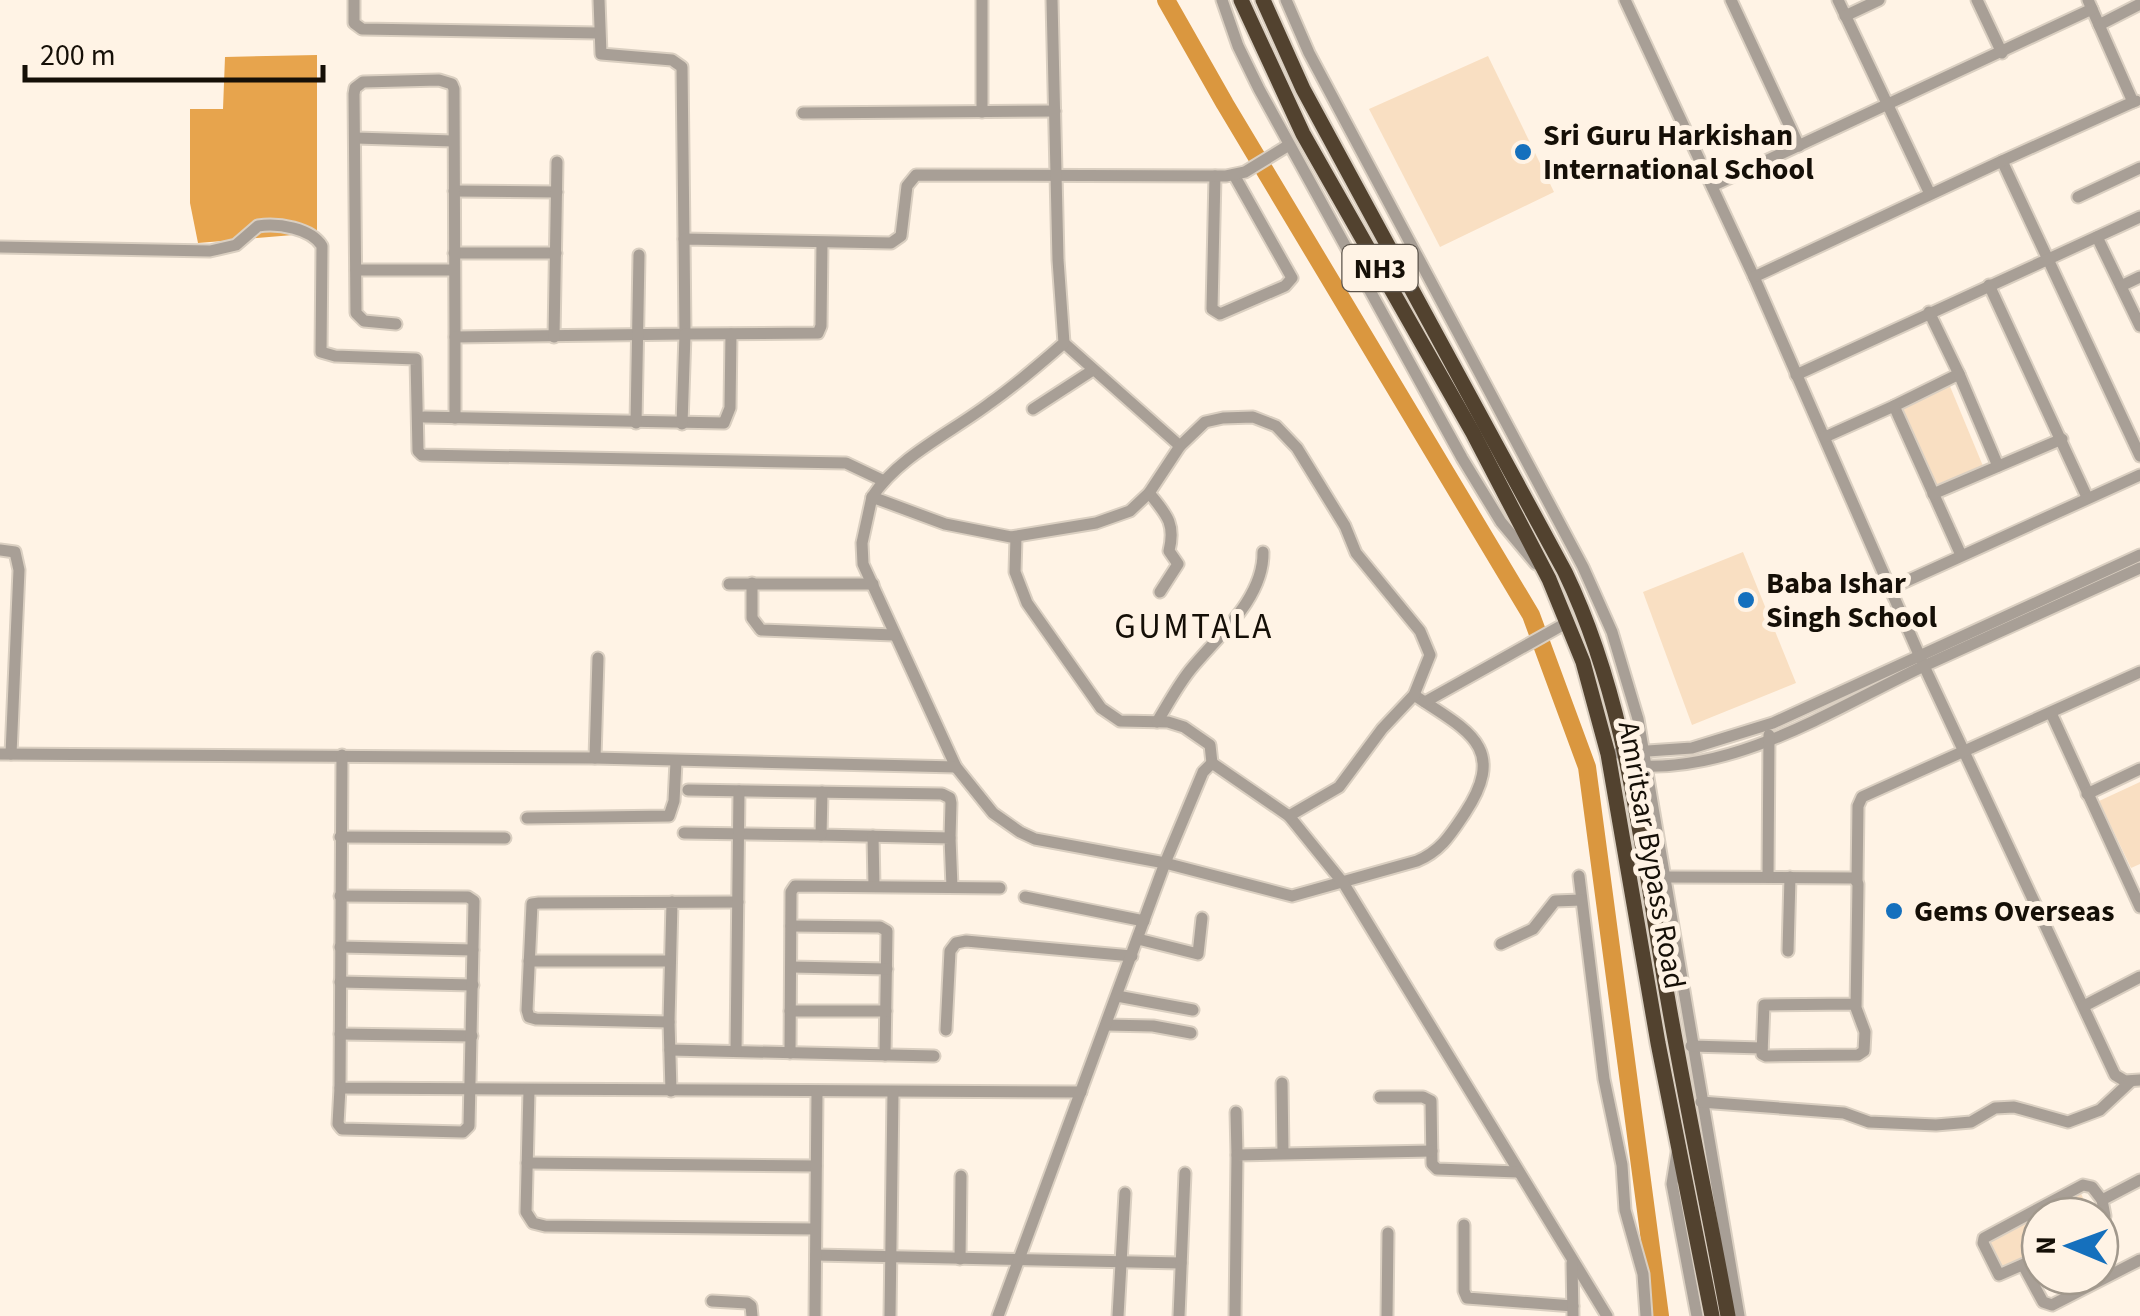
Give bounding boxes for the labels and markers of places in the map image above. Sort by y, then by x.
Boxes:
place label: Sri Guru Harkishan International School [1543,114,1814,191]
marker: Sri Guru Harkishan International School [1512,141,1534,163]
place label: Baba Ishar Singh School [1766,562,1937,639]
marker: Baba Ishar Singh School [1735,589,1757,611]
place label: Gems Overseas [1914,890,2114,933]
marker: Gems Overseas [1883,900,1905,922]

